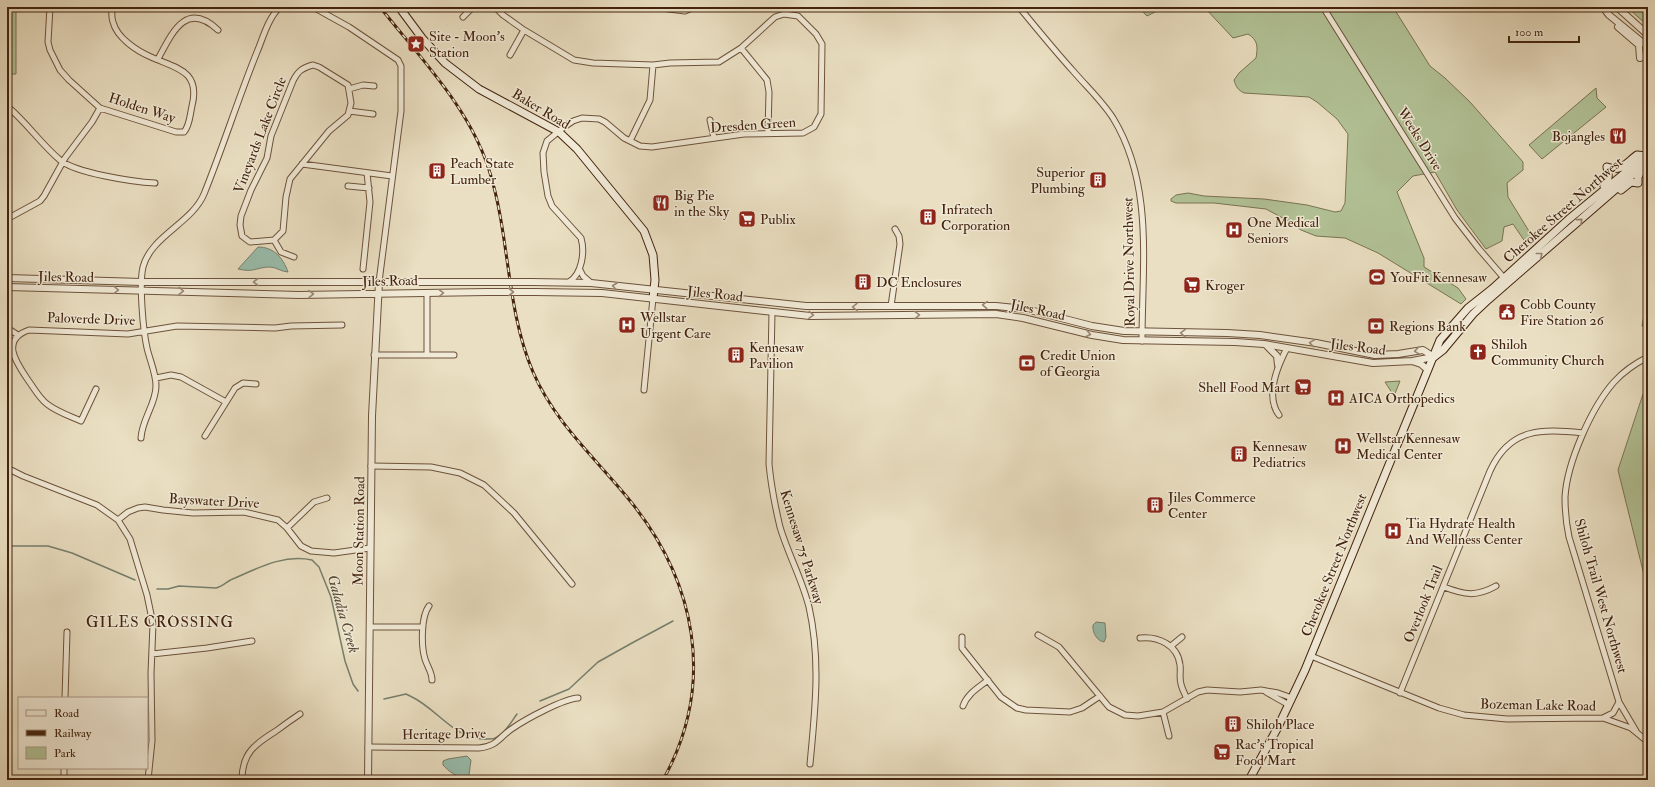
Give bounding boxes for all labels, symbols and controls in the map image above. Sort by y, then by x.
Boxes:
scale bar [1509,18,1579,44]
text: 100 m [1515,25,1544,40]
place label: Site - Moon's Station [429,28,505,61]
place icon: Site - Moon's Station [406,34,426,54]
street label: Vineyards Lake Circle [230,74,291,196]
street label: Baker Road [509,85,573,133]
street label: Holden Way [106,89,178,128]
street label: Weeks Drive [1393,104,1446,174]
street label: Dresden Green [710,114,796,136]
restaurant icon: Bojangles [1608,126,1628,146]
place label: Bojangles [1552,128,1605,145]
street label: Cherokee Street Northwest [1500,153,1627,267]
place label: Peach State Lumber [450,155,514,188]
building icon: Peach State Lumber [427,161,447,181]
place label: Superior Plumbing [1031,164,1086,197]
building icon: Superior Plumbing [1088,170,1108,190]
place label: Big Pie in the Sky [674,187,730,221]
restaurant icon: Big Pie in the Sky [651,193,671,213]
street label: Royal Drive Northwest [1119,197,1140,327]
place label: Infratech Corporation [941,201,1010,235]
building icon: Infratech Corporation [918,207,938,227]
supermarket icon: Publix [737,209,757,229]
place label: Publix [760,211,796,228]
place label: One Medical Seniors [1247,214,1320,247]
one-way arrow [1575,219,1583,226]
hospital icon: One Medical Seniors [1224,220,1244,240]
one-way arrow [1535,253,1542,260]
sports icon: YouFit Kennesaw [1367,267,1387,287]
street label: Jiles Road [37,268,94,286]
place label: YouFit Kennesaw [1390,269,1487,286]
street label: Jiles Road [361,272,418,290]
building icon: DC Enclosures [853,272,873,292]
place label: DC Enclosures [876,274,962,291]
supermarket icon: Kroger [1182,275,1202,295]
place label: Kroger [1205,277,1245,294]
one-way arrow [253,278,259,286]
one-way arrow [612,282,618,291]
street label: Jiles Road [685,283,744,305]
one-way arrow [113,286,119,294]
one-way arrow [178,287,184,295]
one-way arrow [508,288,514,296]
one-way arrow [438,289,444,297]
one-way arrow [308,290,314,298]
street label: Jiles Road [1008,296,1067,324]
place label: Cobb County Fire Station 26 [1520,296,1605,329]
one-way arrow [982,301,988,309]
public building icon: Cobb County Fire Station 26 [1497,302,1517,322]
one-way arrow [852,303,858,311]
street label: Paloverde Drive [47,309,136,329]
place label: Wellstar Urgent Care [639,309,711,342]
one-way arrow [808,311,814,320]
one-way arrow [914,311,920,319]
hospital icon: Wellstar Urgent Care [617,315,637,335]
bank icon: Regions Bank [1366,316,1386,336]
place label: Regions Bank [1389,318,1466,335]
one-way arrow [1180,328,1186,337]
one-way arrow [1085,329,1091,337]
street label: Jiles Road [1328,335,1387,359]
place label: Shiloh Community Church [1491,336,1605,370]
place label: Kennesaw Pavilion [749,339,804,372]
one-way arrow [1309,339,1315,348]
church icon: Shiloh Community Church [1468,342,1488,362]
building icon: Kennesaw Pavilion [726,345,746,365]
one-way arrow [1414,346,1420,355]
place label: Credit Union of Georgia [1040,347,1115,380]
bank icon: Credit Union of Georgia [1017,353,1037,373]
supermarket icon: Shell Food Mart [1293,377,1313,397]
place label: Shell Food Mart [1198,379,1290,396]
hospital icon: AICA Orthopedics [1326,388,1346,408]
place label: AICA Orthopedics [1348,390,1455,408]
place label: Wellstar Kennesaw Medical Center [1355,430,1460,463]
hospital icon: Wellstar Kennesaw Medical Center [1333,436,1353,456]
place label: Kennesaw Pediatrics [1252,438,1307,471]
building icon: Kennesaw Pediatrics [1229,444,1249,464]
street label: Moon Station Road [350,476,368,586]
street label: Kennesaw 75 Parkway [776,488,828,607]
place label: Jiles Commerce Center [1167,489,1256,522]
street label: Bayswater Drive [168,490,260,513]
street label: Cherokee Street Northwest [1298,491,1371,639]
building icon: Jiles Commerce Center [1145,495,1165,515]
place label: Tia Hydrate Health And Wellness Center [1405,515,1523,548]
street label: Shiloh Trail West Northwest [1571,517,1631,676]
hospital icon: Tia Hydrate Health And Wellness Center [1383,521,1403,541]
street label: Overlook Trail [1400,562,1446,645]
water label: Galadia Creek [323,573,363,655]
district label: GILES CROSSING [86,613,234,632]
street label: Bozeman Lake Road [1480,695,1596,715]
legend [18,697,148,769]
text: Road [54,706,79,721]
building icon: Shiloh Place [1223,714,1243,734]
place label: Shiloh Place [1246,716,1315,733]
street label: Heritage Drive [402,725,486,743]
text: Railway [54,726,92,741]
place label: Rac's Tropical Food Mart [1235,736,1314,769]
supermarket icon: Rac's Tropical Food Mart [1212,742,1232,762]
text: Park [54,746,76,761]

